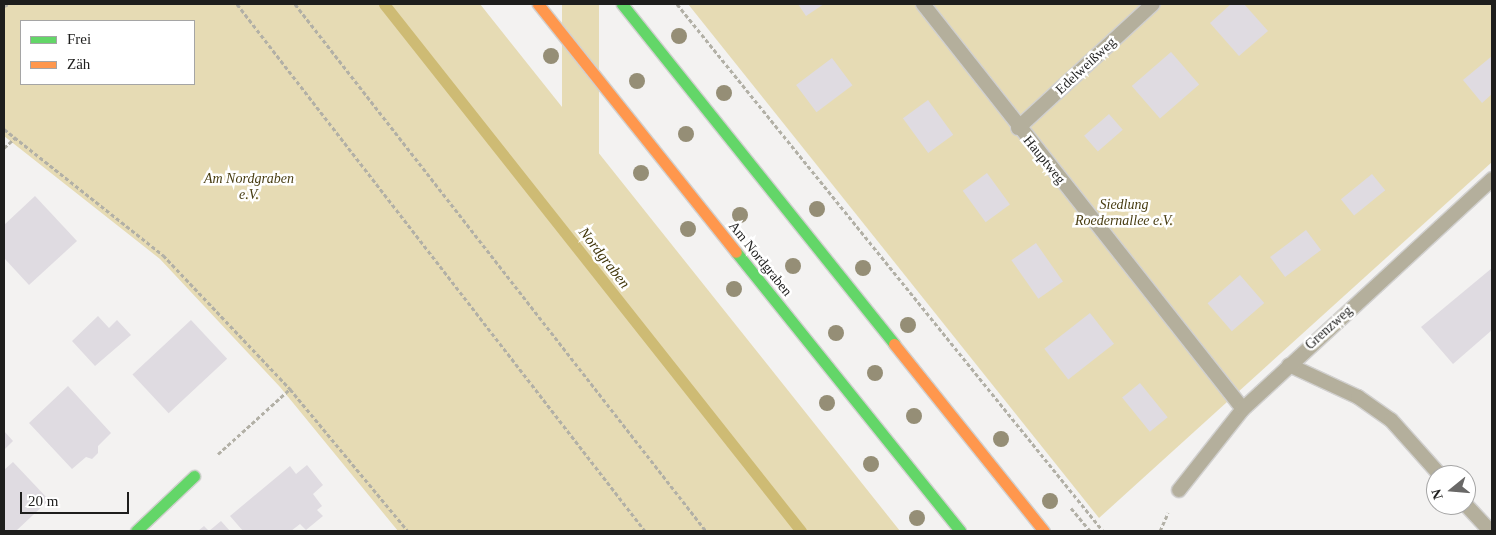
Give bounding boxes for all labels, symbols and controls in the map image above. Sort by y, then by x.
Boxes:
legend [20,20,195,85]
text: Frei [67,31,91,47]
street label: Edelweißweg [1052,34,1120,98]
text: Zäh [67,56,90,72]
street label: Hauptweg [1019,132,1069,188]
park label: Am Nordgraben e.V. [204,171,294,203]
park label: Siedlung Roedernallee e.V. [1075,197,1173,230]
street label: Am Nordgraben [725,218,795,300]
water label: Nordgraben [575,224,633,292]
street label: Grenzweg [1302,303,1356,353]
north arrow [1426,465,1476,515]
scale bar [22,482,131,514]
text: N [1428,487,1446,501]
text: 20 m [28,493,58,509]

